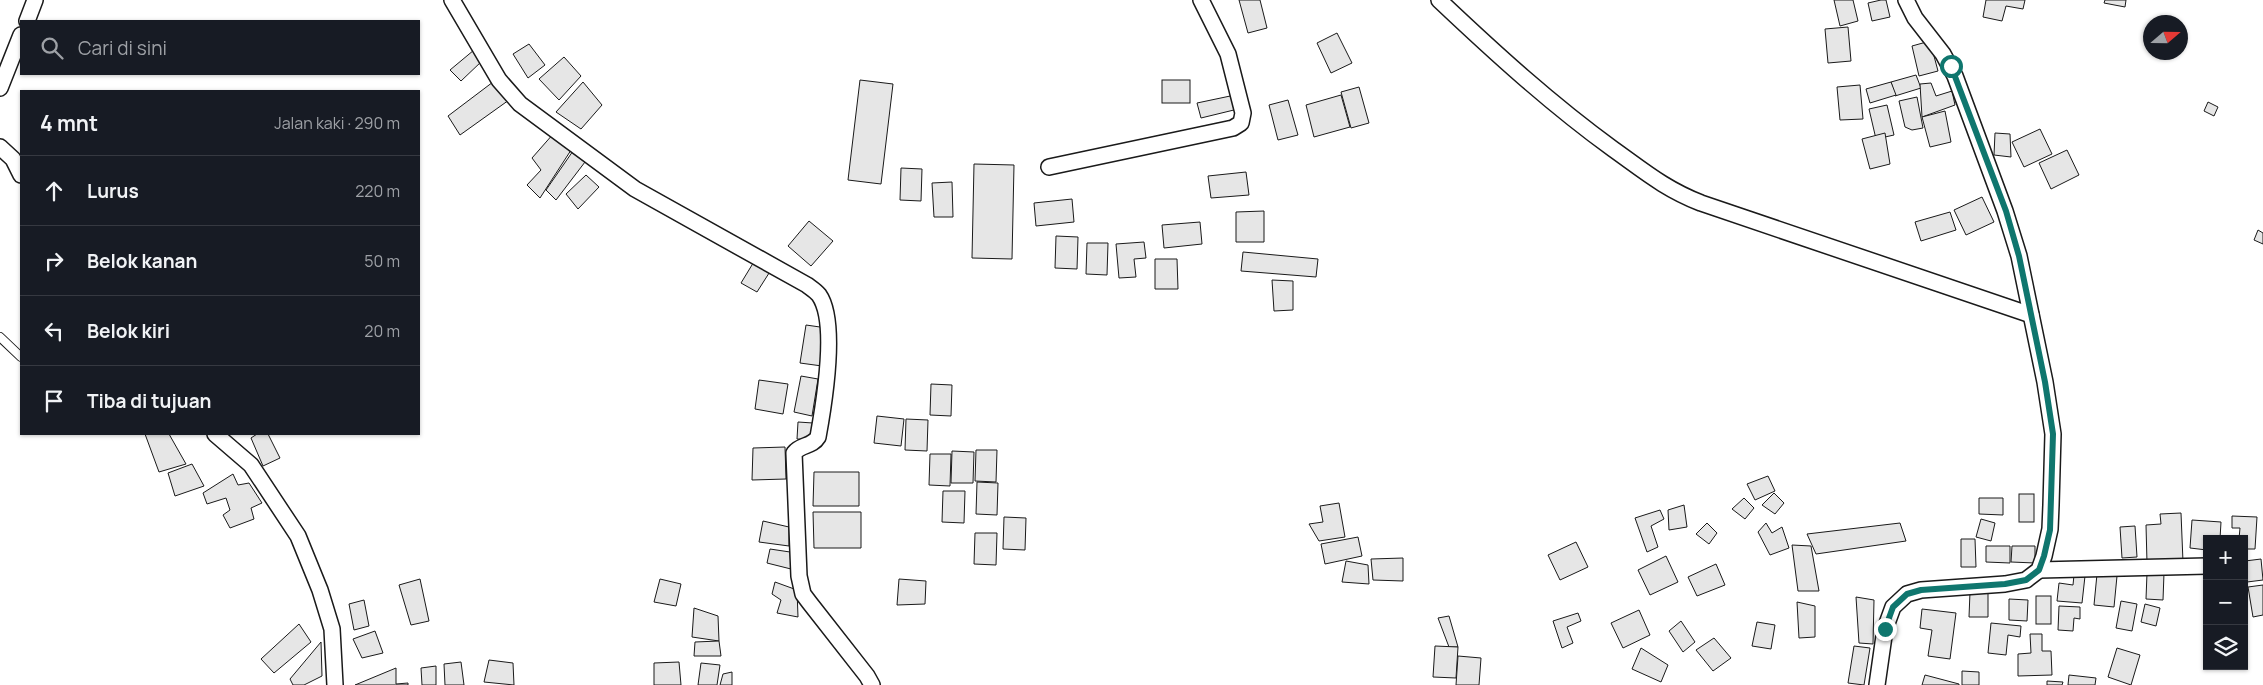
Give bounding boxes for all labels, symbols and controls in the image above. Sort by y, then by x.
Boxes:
north arrow [2143,15,2188,60]
search box [20,20,420,75]
icon: search [38,34,66,62]
text: Cari di sini [78,35,167,61]
route start [1940,55,1963,78]
text: 4 mnt [40,109,98,137]
text: Jalan kaki · 290 m [274,112,400,134]
icon: ahead [40,177,68,205]
text: Lurus [87,178,139,204]
text: 220 m [355,180,400,202]
icon: right [40,247,68,275]
text: Belok kanan [87,248,197,274]
text: 50 m [364,250,400,272]
icon: left [40,317,68,345]
text: Belok kiri [87,318,170,344]
text: 20 m [364,320,400,342]
icon: arrive [40,387,68,415]
text: Tiba di tujuan [87,388,211,414]
map controls [2203,535,2248,670]
button: + [2203,535,2248,580]
button: − [2203,580,2248,625]
route end [1874,618,1897,641]
button: layers [2203,625,2248,670]

